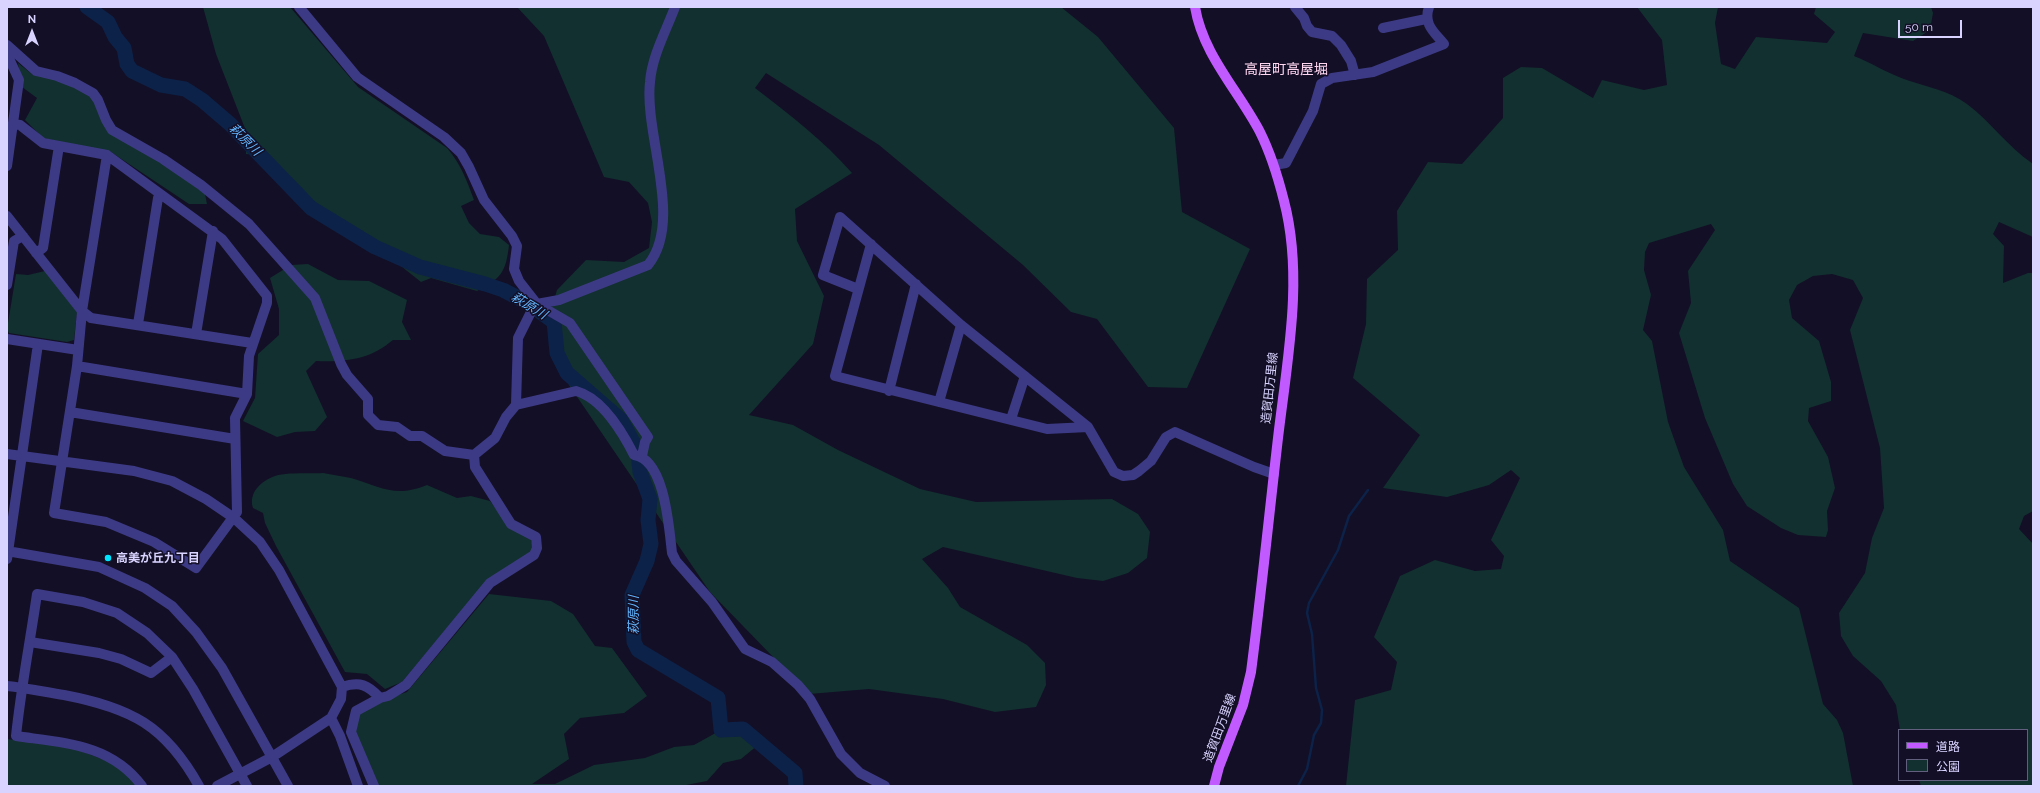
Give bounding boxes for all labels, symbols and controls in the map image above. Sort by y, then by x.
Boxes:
north arrow [12,12,52,52]
scale bar [1900,12,1964,38]
text: N [28,13,36,26]
text: 50 m [1905,20,1933,34]
district label: 高屋町高屋堀 [1244,62,1328,78]
water label: 萩原川 [226,121,264,159]
water label: 萩原川 [508,289,550,323]
street label: 造賀田万里線 [1259,351,1281,425]
place label: 高美が丘九丁目 [116,551,200,565]
marker: 高美が丘九丁目 [103,553,113,563]
water label: 萩原川 [626,596,642,634]
street label: 造賀田万里線 [1201,692,1239,764]
legend [1898,729,2028,781]
text: 道路 [1936,740,1960,754]
text: 公園 [1936,760,1960,774]

